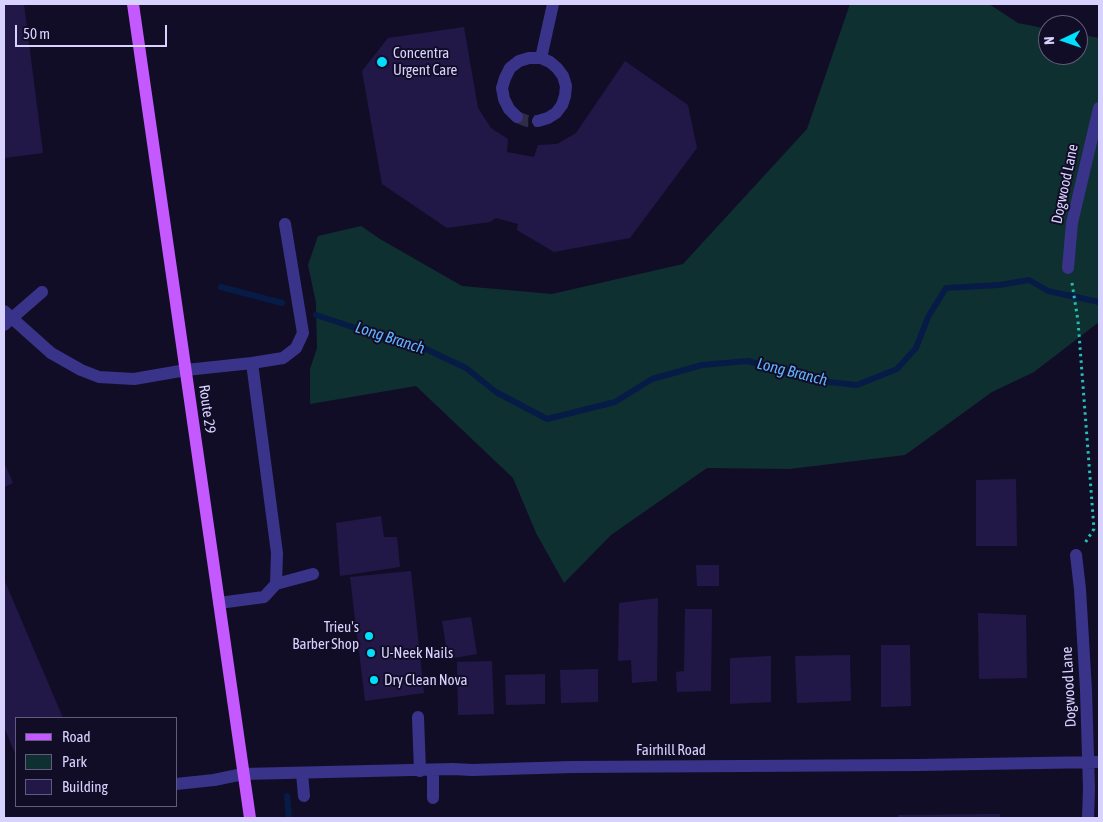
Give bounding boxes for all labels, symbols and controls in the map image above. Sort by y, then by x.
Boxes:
scale bar [18,15,170,47]
north arrow [1038,15,1088,65]
text: 50 m [23,25,50,42]
text: N [1041,36,1057,45]
place label: Concentra Urgent Care [393,44,457,79]
marker: Concentra Urgent Care [375,55,389,69]
street label: Dogwood Lane [1048,143,1082,225]
water label: Long Branch [353,318,427,358]
water label: Long Branch [755,354,829,390]
street label: Route 29 [195,384,219,434]
place label: Trieu's Barber Shop [292,618,359,653]
marker: Trieu's Barber Shop [363,630,375,642]
place label: U-Neek Nails [381,644,453,662]
street label: Dogwood Lane [1058,646,1080,728]
marker: U-Neek Nails [365,647,377,659]
place label: Dry Clean Nova [384,671,468,689]
marker: Dry Clean Nova [368,674,380,686]
legend [15,717,178,807]
text: Road [62,728,91,745]
street label: Fairhill Road [636,741,706,759]
text: Park [62,753,87,770]
text: Building [62,778,108,795]

